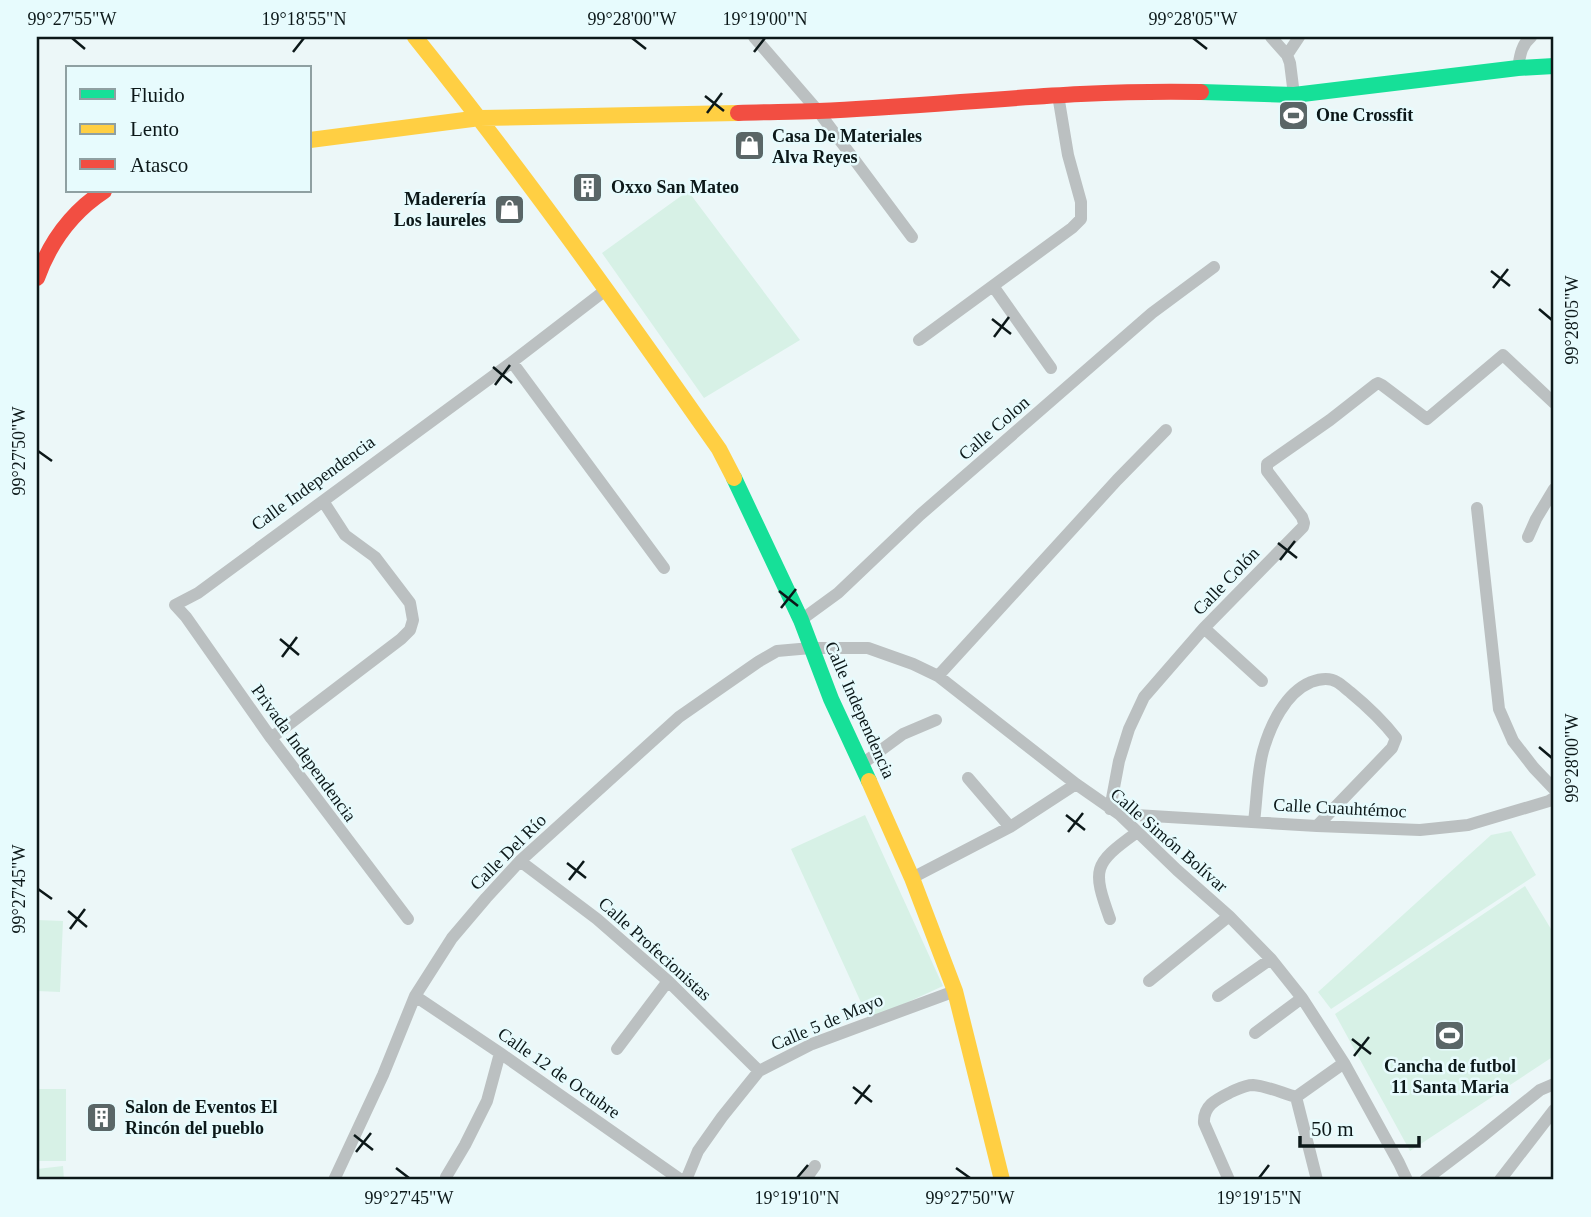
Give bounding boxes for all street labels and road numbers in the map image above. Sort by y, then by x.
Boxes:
street label: Calle Colon [955,392,1033,464]
street label: Calle Independencia [247,432,379,534]
street label: Calle Colón [1189,543,1263,619]
street label: Calle Independencia [821,639,899,781]
street label: Privada Independencia [248,681,360,825]
street label: Calle Simón Bolívar [1107,784,1231,896]
street label: Calle Cuauhtémoc [1273,795,1407,821]
street label: Calle Del Río [466,810,550,894]
street label: Calle Profecionistas [595,893,715,1005]
street label: Calle 5 de Mayo [768,989,886,1055]
street label: Calle 12 de Octubre [494,1023,624,1123]

